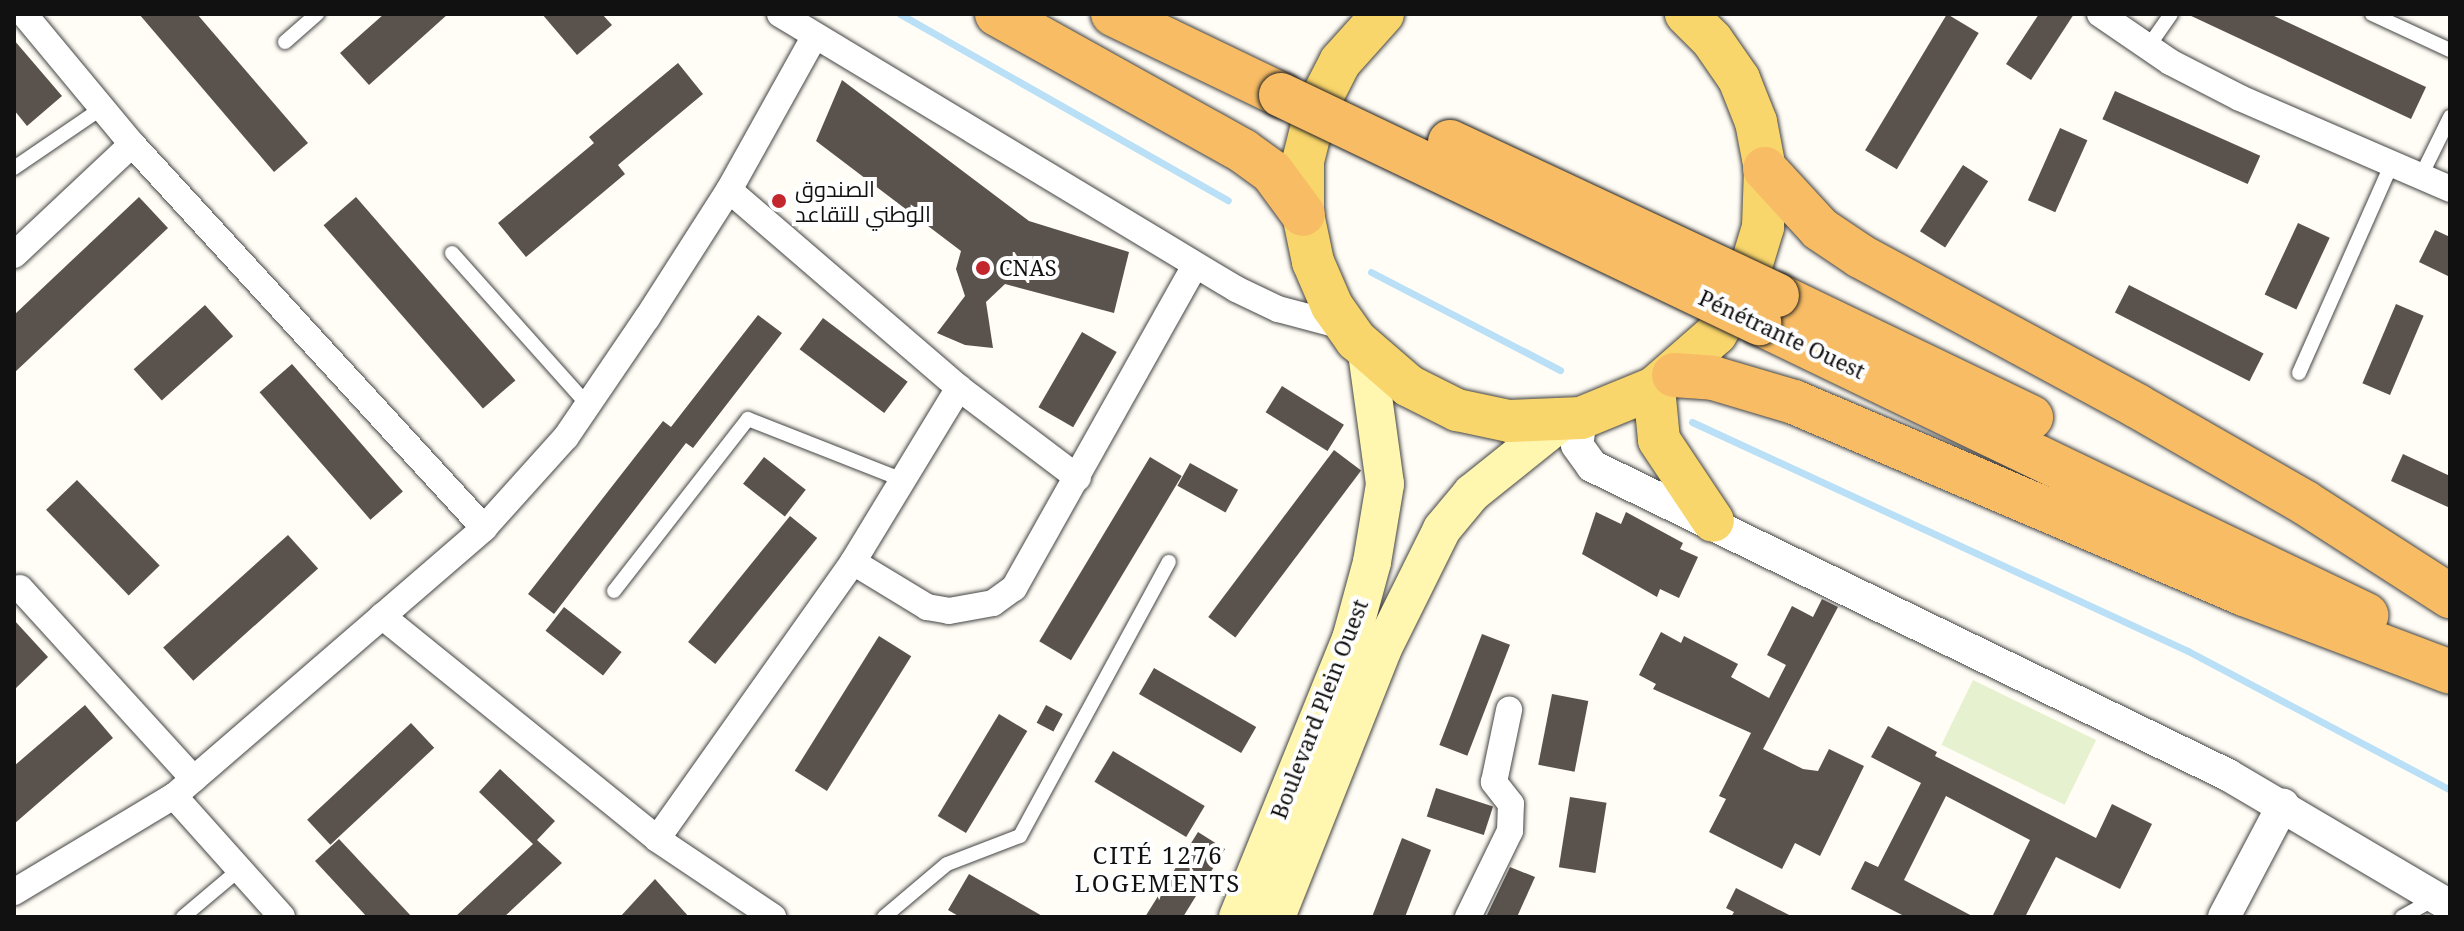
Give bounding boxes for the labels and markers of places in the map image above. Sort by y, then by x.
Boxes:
place label: الصندوق الوطني للتقاعد [795,175,931,226]
marker: الصندوق الوطني للتقاعد [770,192,788,210]
place label: CNAS [999,255,1057,281]
marker: CNAS [974,259,992,277]

